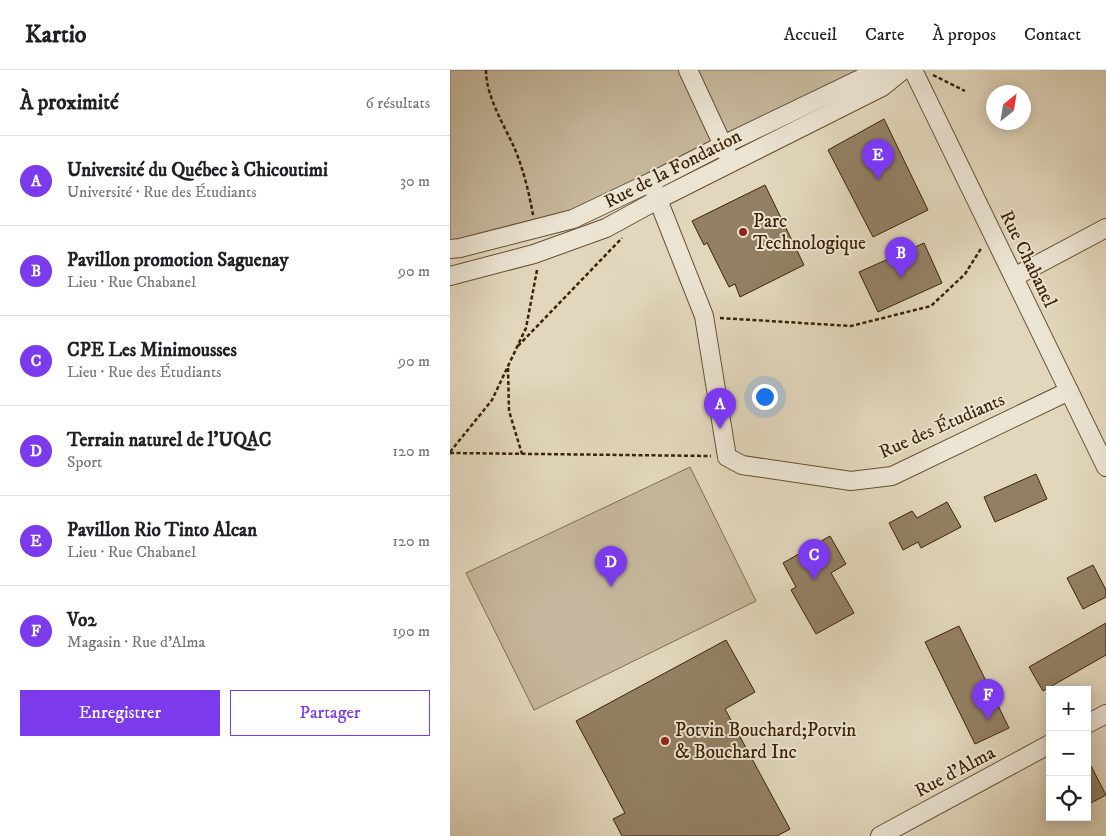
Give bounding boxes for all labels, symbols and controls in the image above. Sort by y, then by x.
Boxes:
text: Kartio [25,20,87,50]
text: Accueil [784,24,837,46]
text: Carte [865,24,904,46]
text: À propos [932,24,996,46]
text: Contact [1024,24,1081,46]
north arrow [986,85,1031,130]
text: À proximité [20,90,119,116]
text: 6 résultats [365,93,430,113]
street label: Rue de la Fondation [601,124,745,213]
pin: E [862,139,894,180]
text: Université du Québec à Chicoutimi [67,159,328,182]
text: A [31,171,41,191]
text: 30 m [400,171,430,191]
text: Université · Rue des Étudiants [67,182,257,202]
street label: Rue Chabanel [995,207,1061,311]
place label: Parc Technologique [753,210,866,256]
marker: Parc Technologique [737,226,749,238]
pin: B [885,237,917,278]
text: Pavillon promotion Saguenay [67,249,289,272]
text: B [31,261,41,281]
text: 90 m [398,261,430,281]
text: Lieu · Rue Chabanel [67,272,196,292]
text: CPE Les Minimousses [67,339,237,362]
text: C [31,351,41,371]
text: 90 m [398,351,430,371]
text: Lieu · Rue des Étudiants [67,362,221,382]
your location [752,384,778,410]
street label: Rue des Étudiants [875,387,1008,464]
pin: A [704,388,736,429]
text: Terrain naturel de l'UQAC [67,429,271,452]
text: D [30,441,42,461]
text: 120 m [392,441,430,461]
text: Sport [67,452,102,472]
text: Pavillon Rio Tinto Alcan [67,519,257,542]
text: E [30,531,42,551]
text: 120 m [392,531,430,551]
pin: C [798,539,830,580]
text: Lieu · Rue Chabanel [67,542,196,562]
pin: D [595,546,627,587]
text: Vo2 [67,609,97,632]
text: F [31,621,41,641]
text: 190 m [392,621,430,641]
text: Magasin · Rue d'Alma [67,632,205,652]
pin: F [972,679,1004,720]
map controls [1046,686,1091,821]
button: + [1046,686,1091,731]
button: Enregistrer [20,690,220,736]
button: Partager [230,690,430,736]
place label: Potvin Bouchard;Potvin & Bouchard Inc [675,719,856,764]
button: − [1046,731,1091,776]
marker: Potvin Bouchard;Potvin & Bouchard Inc [659,735,671,747]
street label: Rue d'Alma [911,741,999,803]
button: locate [1046,776,1091,821]

